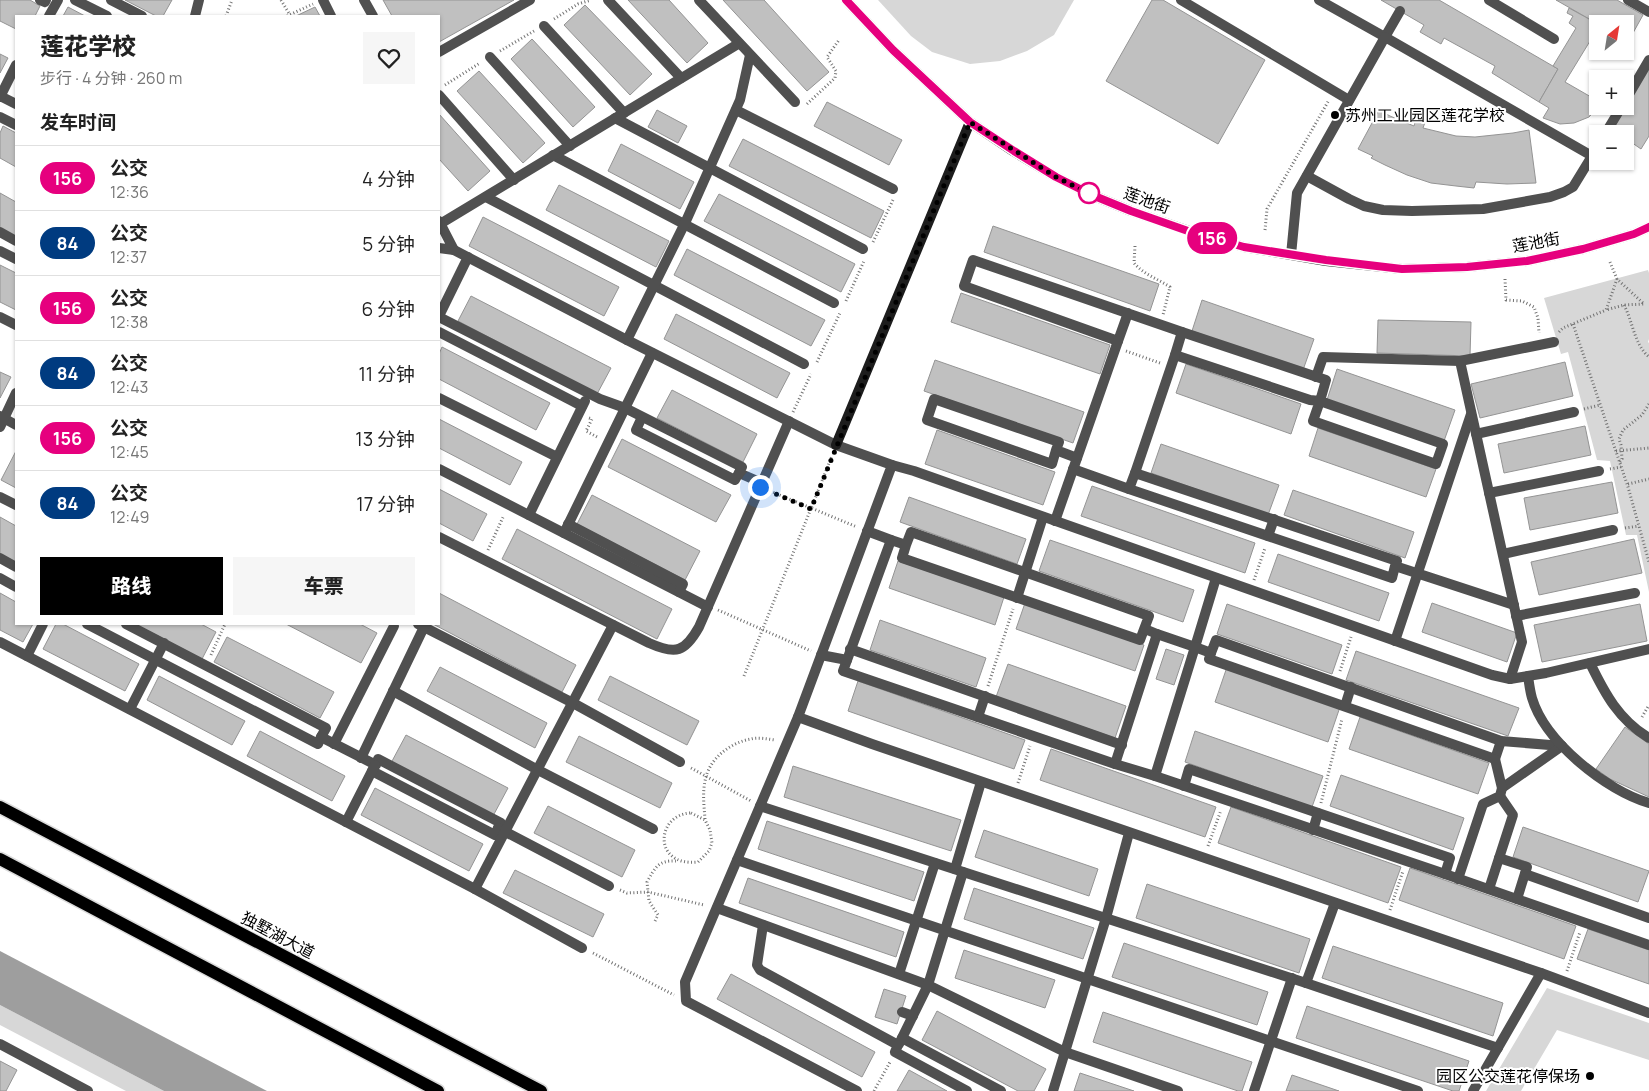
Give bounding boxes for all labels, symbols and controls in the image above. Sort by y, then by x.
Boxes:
north arrow [1589,15,1634,60]
map controls [1589,15,1634,170]
text: 莲花学校 [40,29,136,62]
button: heart [363,32,415,84]
text: 步行 · 4 分钟 · 260 m [40,67,182,89]
button: + [1589,70,1634,115]
place label: 苏州工业园区莲花学校 [1345,104,1505,126]
text: 发车时间 [40,109,116,135]
marker: 苏州工业园区莲花学校 [1329,109,1341,121]
button: − [1589,125,1634,170]
text: 公交 [110,155,148,181]
text: 156 [53,166,82,190]
text: 4 分钟 [362,166,415,192]
text: 12:36 [110,181,149,203]
street label: 莲池街 [1121,181,1173,219]
unlabelled marker [1078,182,1100,204]
text: 公交 [110,220,148,246]
line badge: 156 [1183,222,1241,254]
text: 156 [1197,226,1227,250]
street label: 莲池街 [1510,227,1562,257]
text: 84 [57,231,78,255]
text: 5 分钟 [362,231,415,257]
text: 12:37 [110,246,147,268]
text: 公交 [110,285,148,311]
text: 156 [53,296,82,320]
text: 6 分钟 [361,296,415,322]
text: 12:38 [110,311,148,333]
text: 公交 [110,350,148,376]
text: 84 [57,361,78,385]
text: 11 分钟 [358,361,415,387]
text: 12:43 [110,376,148,398]
text: 公交 [110,415,148,441]
text: 156 [53,426,82,450]
text: 13 分钟 [355,426,415,452]
text: 12:45 [110,441,149,463]
your location [748,475,773,500]
text: 公交 [110,480,148,506]
text: 84 [57,491,78,515]
text: 17 分钟 [356,491,415,517]
text: 12:49 [110,506,149,528]
button: 路线 [40,557,223,615]
button: 车票 [233,557,415,615]
street label: 独墅湖大道 [238,907,318,963]
place label: 园区公交莲花停保场 [1436,1065,1580,1087]
marker: 园区公交莲花停保场 [1584,1070,1596,1082]

